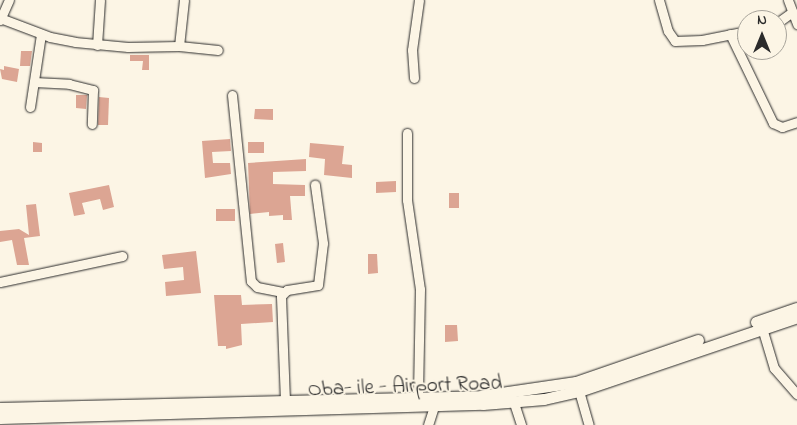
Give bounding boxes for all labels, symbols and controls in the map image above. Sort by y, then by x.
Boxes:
north arrow [737,10,787,60]
text: N [757,10,767,31]
street label: Oba- ile - Airport Road [307,371,503,403]

